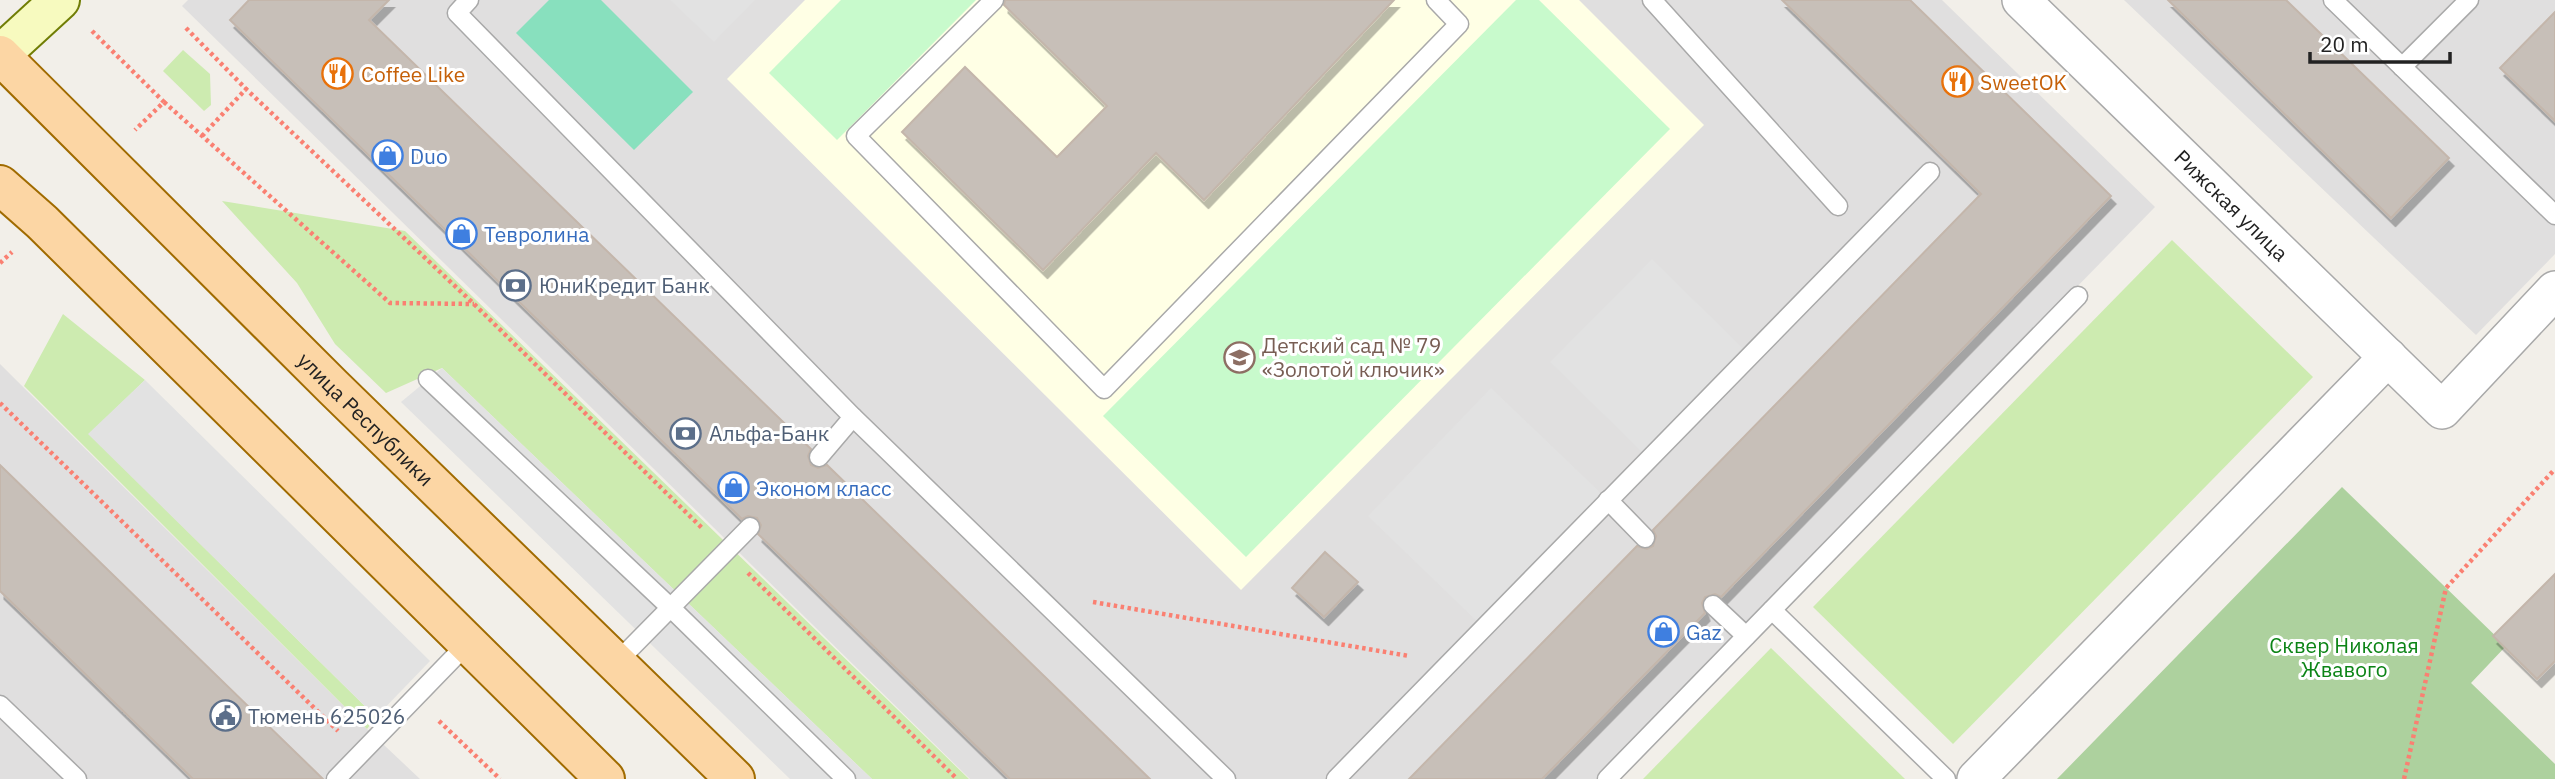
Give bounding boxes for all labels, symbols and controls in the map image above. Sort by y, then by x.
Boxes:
scale bar [2310,21,2450,65]
text: 20 m [2320,30,2369,58]
restaurant icon: Coffee Like [321,57,355,91]
place label: Coffee Like [361,60,465,88]
restaurant icon: SweetOK [1940,65,1974,99]
place label: SweetOK [1980,68,2067,96]
shop icon: Duo [370,139,404,173]
place label: Duo [410,142,448,170]
street label: Рижская улица [2169,143,2295,267]
shop icon: Тевролина [444,217,478,251]
place label: Тевролина [484,220,590,248]
bank icon: ЮниКредит Банк [499,268,533,302]
place label: ЮниКредит Банк [539,271,710,299]
place label: Детский сад № 79 «Золотой ключик» [1262,331,1445,383]
school or university icon: Детский сад № 79 «Золотой ключик» [1222,340,1256,374]
street label: улица Республики [292,346,440,492]
bank icon: Альфа-Банк [669,416,703,450]
place label: Альфа-Банк [709,419,829,447]
shop icon: Эконом класс [716,471,750,505]
place label: Эконом класс [756,474,892,502]
shop icon: Gaz [1646,615,1680,649]
place label: Gaz [1686,618,1722,646]
park label: Сквер Николая Жвавого [2269,631,2419,683]
public building icon: Тюмень 625026 [208,699,242,733]
place label: Тюмень 625026 [248,702,405,730]

